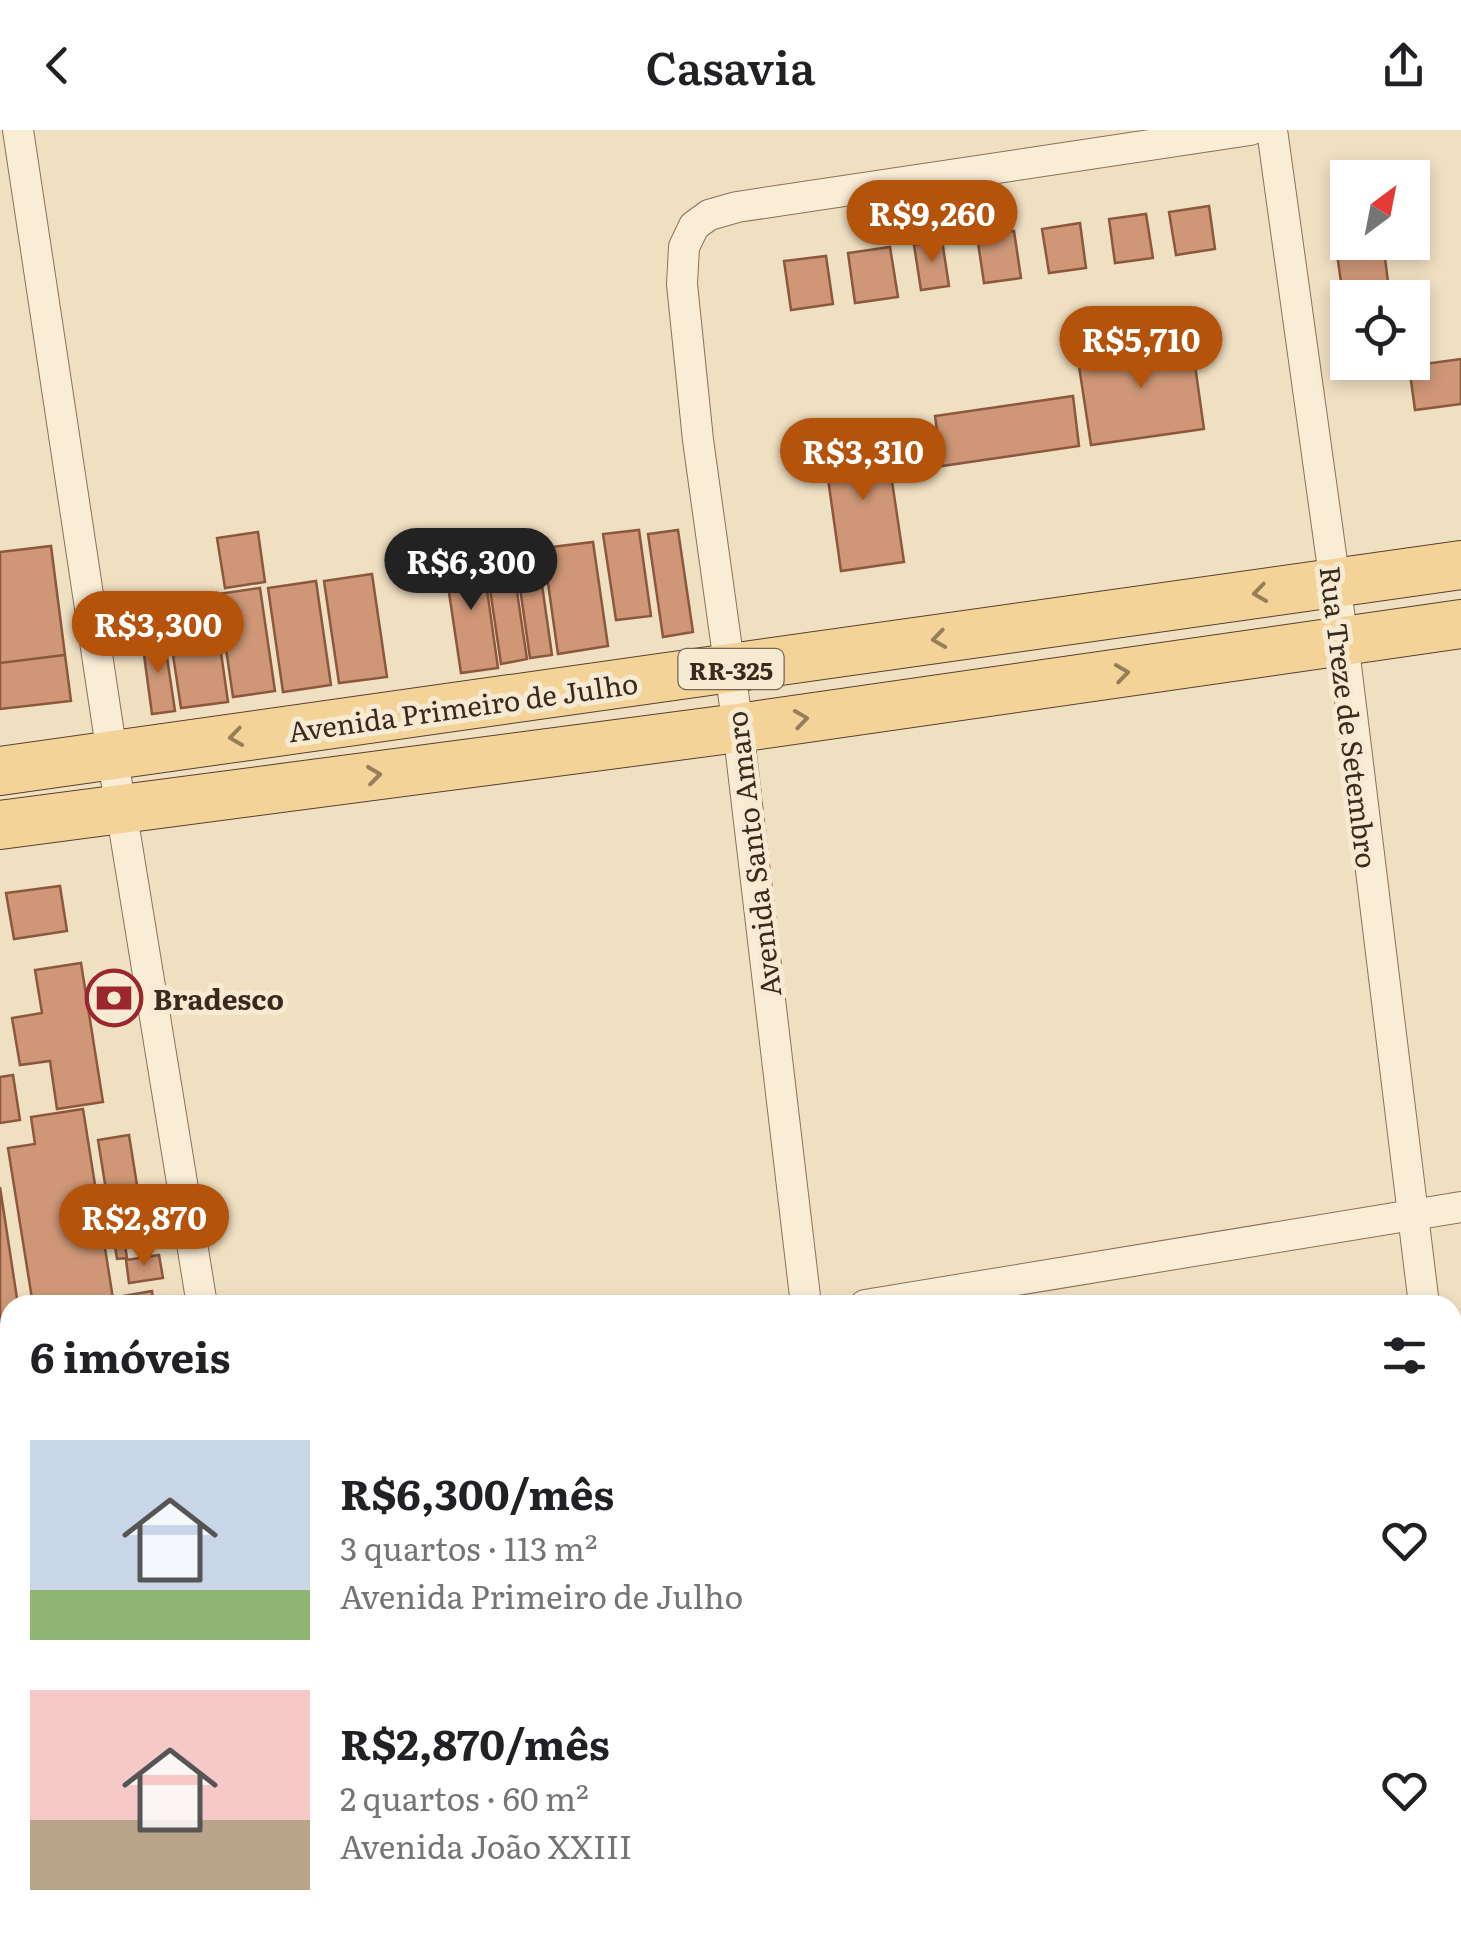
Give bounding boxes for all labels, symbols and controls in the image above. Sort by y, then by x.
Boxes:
text: Casavia [645,32,816,99]
icon: back [30,38,85,93]
icon: share [1376,38,1431,93]
north arrow [1330,160,1430,260]
map controls [1330,160,1430,380]
pin: R$9,260 [840,180,1024,265]
text: R$9,260 [868,188,996,236]
button: locate [1330,280,1430,380]
pin: R$5,710 [1049,306,1233,391]
text: R$5,710 [1082,314,1200,362]
pin: R$3,310 [771,418,955,503]
text: R$3,310 [802,426,924,474]
pin: R$6,300 [379,528,563,613]
text: R$6,300 [406,536,536,584]
street label: Rua Treze de Setembro [1311,563,1389,871]
one-way arrow [1252,581,1269,602]
pin: R$3,300 [66,591,250,676]
text: R$3,300 [94,599,222,647]
one-way arrow [930,628,947,649]
road number: RR-325 [678,649,784,689]
street label: Avenida Primeiro de Julho [285,661,641,751]
one-way arrow [1114,663,1131,684]
street label: Avenida Santo Amaro [714,709,790,999]
one-way arrow [792,710,809,731]
one-way arrow [227,726,244,747]
one-way arrow [367,765,383,786]
bank icon: Bradesco [84,968,144,1028]
place label: Bradesco [153,977,284,1019]
pin: R$2,870 [52,1184,236,1269]
text: R$2,870 [81,1192,207,1240]
text: 6 imóveis [30,1324,231,1386]
icon: filters [1377,1328,1432,1383]
text: R$6,300/mês [340,1461,614,1523]
icon: home [110,1480,230,1600]
icon: heart [1377,1513,1432,1568]
text: 3 quartos · 113 m² [340,1523,597,1571]
text: Avenida Primeiro de Julho [340,1571,743,1619]
text: R$2,870/mês [340,1711,610,1773]
icon: home [110,1730,230,1850]
icon: heart [1377,1763,1432,1818]
text: 2 quartos · 60 m² [340,1773,589,1821]
text: Avenida João XXIII [340,1821,632,1869]

